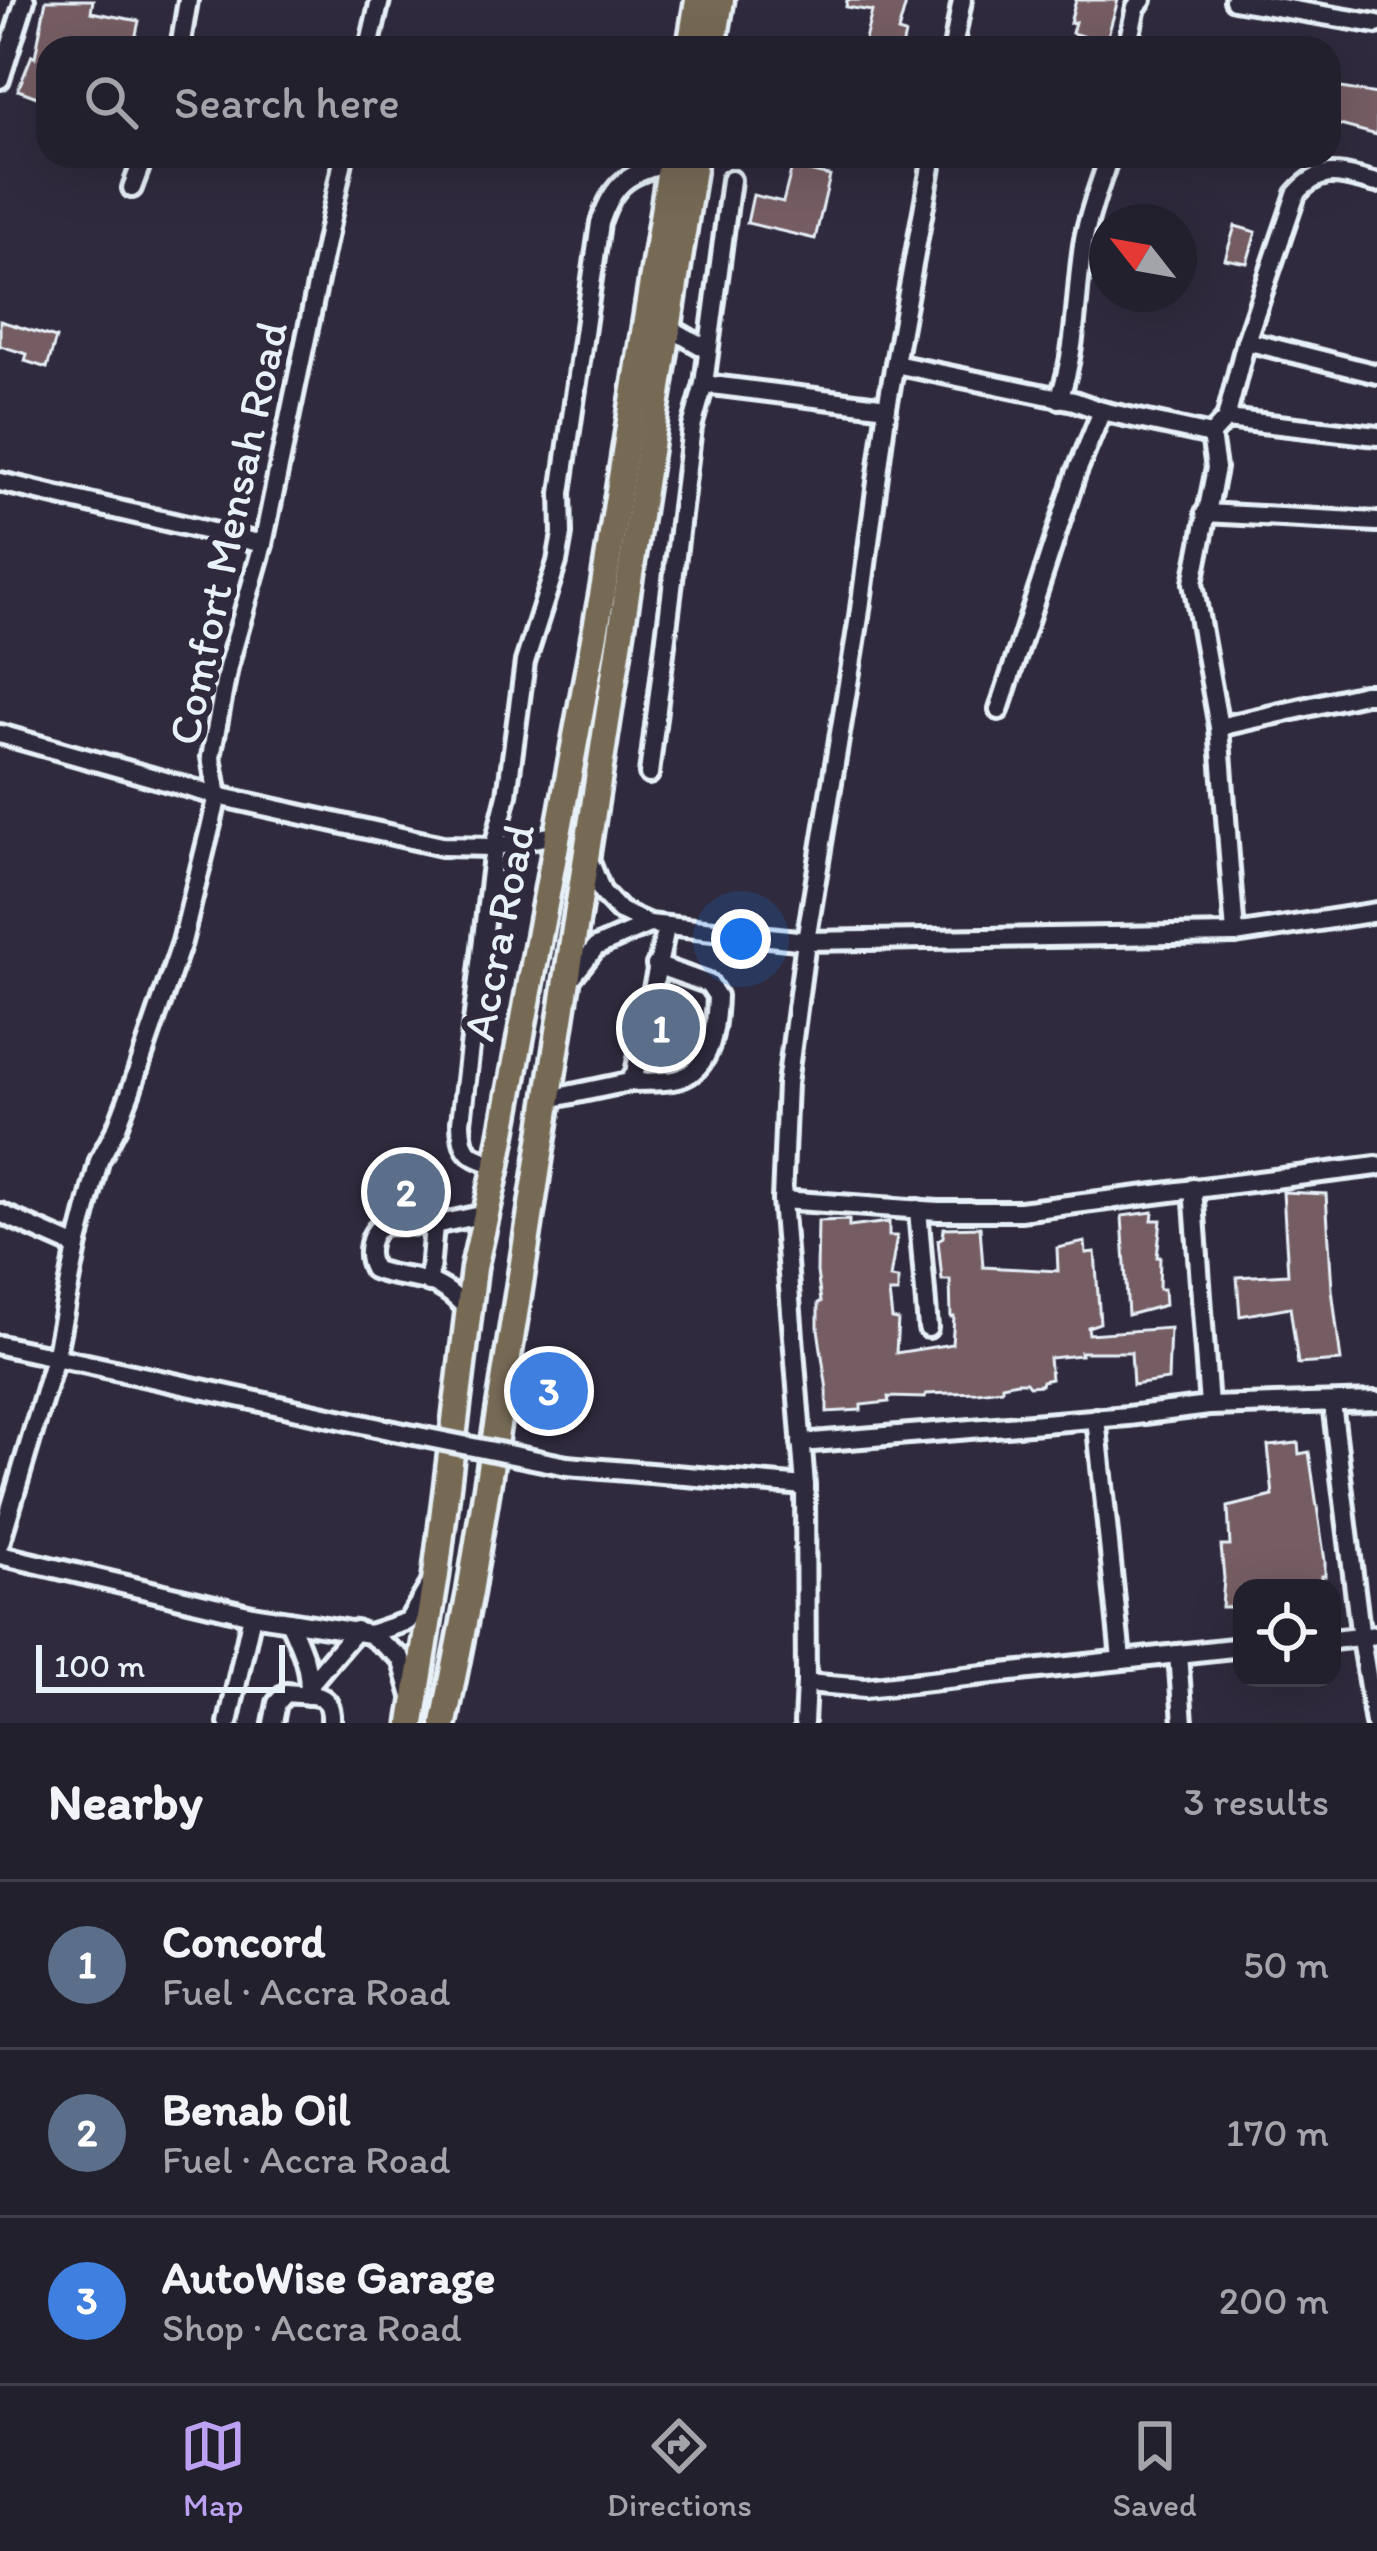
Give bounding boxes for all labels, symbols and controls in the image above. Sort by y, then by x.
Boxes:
search box [36,36,1341,168]
icon: search [78,69,144,135]
text: Search here [174,75,400,129]
north arrow [1089,204,1197,312]
street label: Comfort Mensah Road [156,317,298,749]
street label: Accra Road [451,819,546,1045]
your location [711,909,771,969]
pin: 1 [622,983,700,1073]
pin: 2 [367,1147,445,1237]
pin: 3 [510,1346,588,1436]
map controls [1233,1579,1341,1687]
button: locate [1233,1579,1341,1687]
scale bar [36,1639,285,1692]
text: 100 m [54,1646,145,1685]
text: Nearby [48,1771,203,1832]
text: 3 results [1183,1778,1329,1825]
text: Concord [162,1914,325,1968]
text: 1 [78,1941,96,1988]
text: 50 m [1243,1941,1329,1988]
text: Fuel · Accra Road [162,1968,450,2015]
text: Benab Oil [162,2082,350,2136]
text: 2 [77,2109,97,2156]
text: 170 m [1226,2109,1329,2156]
text: Fuel · Accra Road [162,2136,450,2183]
text: AutoWise Garage [162,2250,496,2304]
text: 3 [76,2277,98,2324]
text: 200 m [1219,2277,1329,2324]
text: Shop · Accra Road [162,2304,462,2351]
tab: Map [180,2413,246,2524]
tab: Directions [607,2413,752,2524]
tab: Saved [1113,2413,1197,2524]

